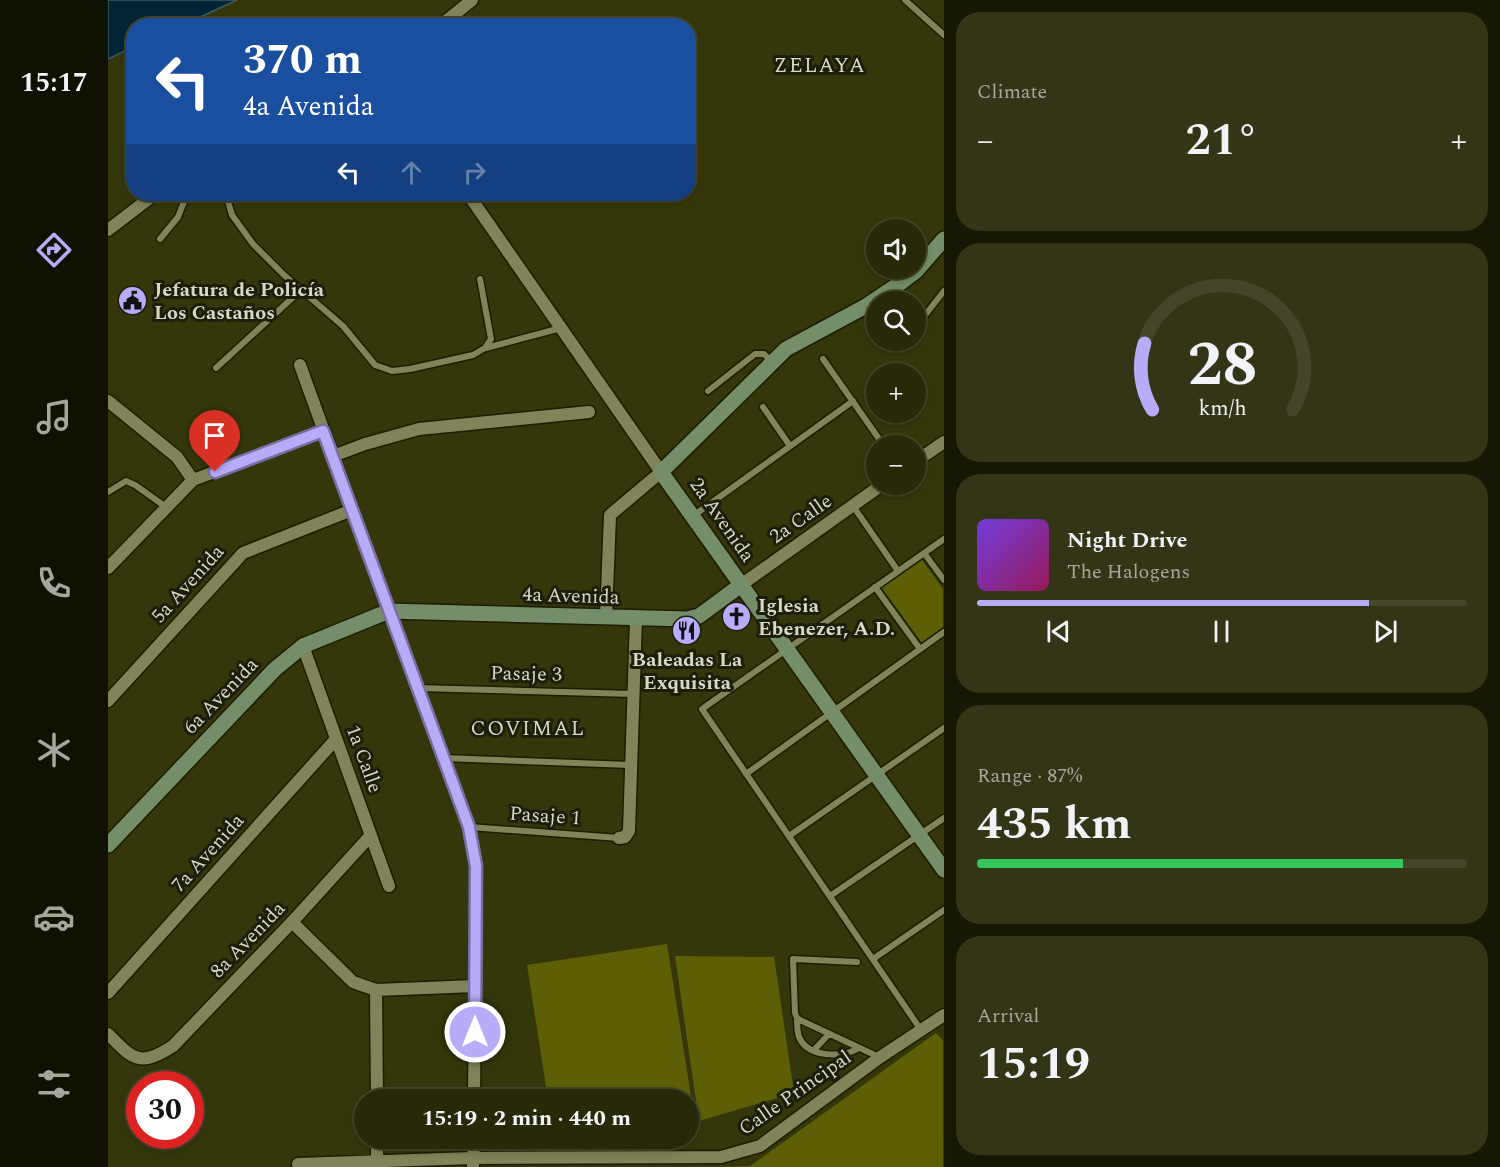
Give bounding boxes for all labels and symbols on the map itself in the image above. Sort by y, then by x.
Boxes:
district label: ZELAYA [774,50,866,82]
place label: Jefatura de Policía Los Castaños [154,275,325,328]
public building icon: Jefatura de Policía Los Castaños [117,285,149,317]
pin [189,410,240,472]
street label: 2a Avenida [682,472,762,569]
street label: 2a Calle [764,487,838,551]
street label: 5a Avenida [144,538,232,630]
street label: 4a Avenida [522,579,620,613]
place label: Iglesia Ebenezer, A.D. [758,591,895,644]
church icon: Iglesia Ebenezer, A.D. [721,601,753,633]
restaurant icon: Baleadas La Exquisita [671,614,703,646]
place label: Baleadas La Exquisita [632,645,743,698]
street label: 6a Avenida [177,651,266,741]
street label: Pasaje 3 [490,658,562,690]
district label: COVIMAL [471,713,585,745]
street label: 1a Calle [338,721,390,797]
street label: Pasaje 1 [508,799,582,833]
street label: 7a Avenida [164,807,252,899]
street label: 8a Avenida [204,895,293,985]
position arrow [443,1000,507,1064]
street label: Calle Principal [732,1043,858,1143]
speed limit sign: 30 [126,1071,204,1149]

